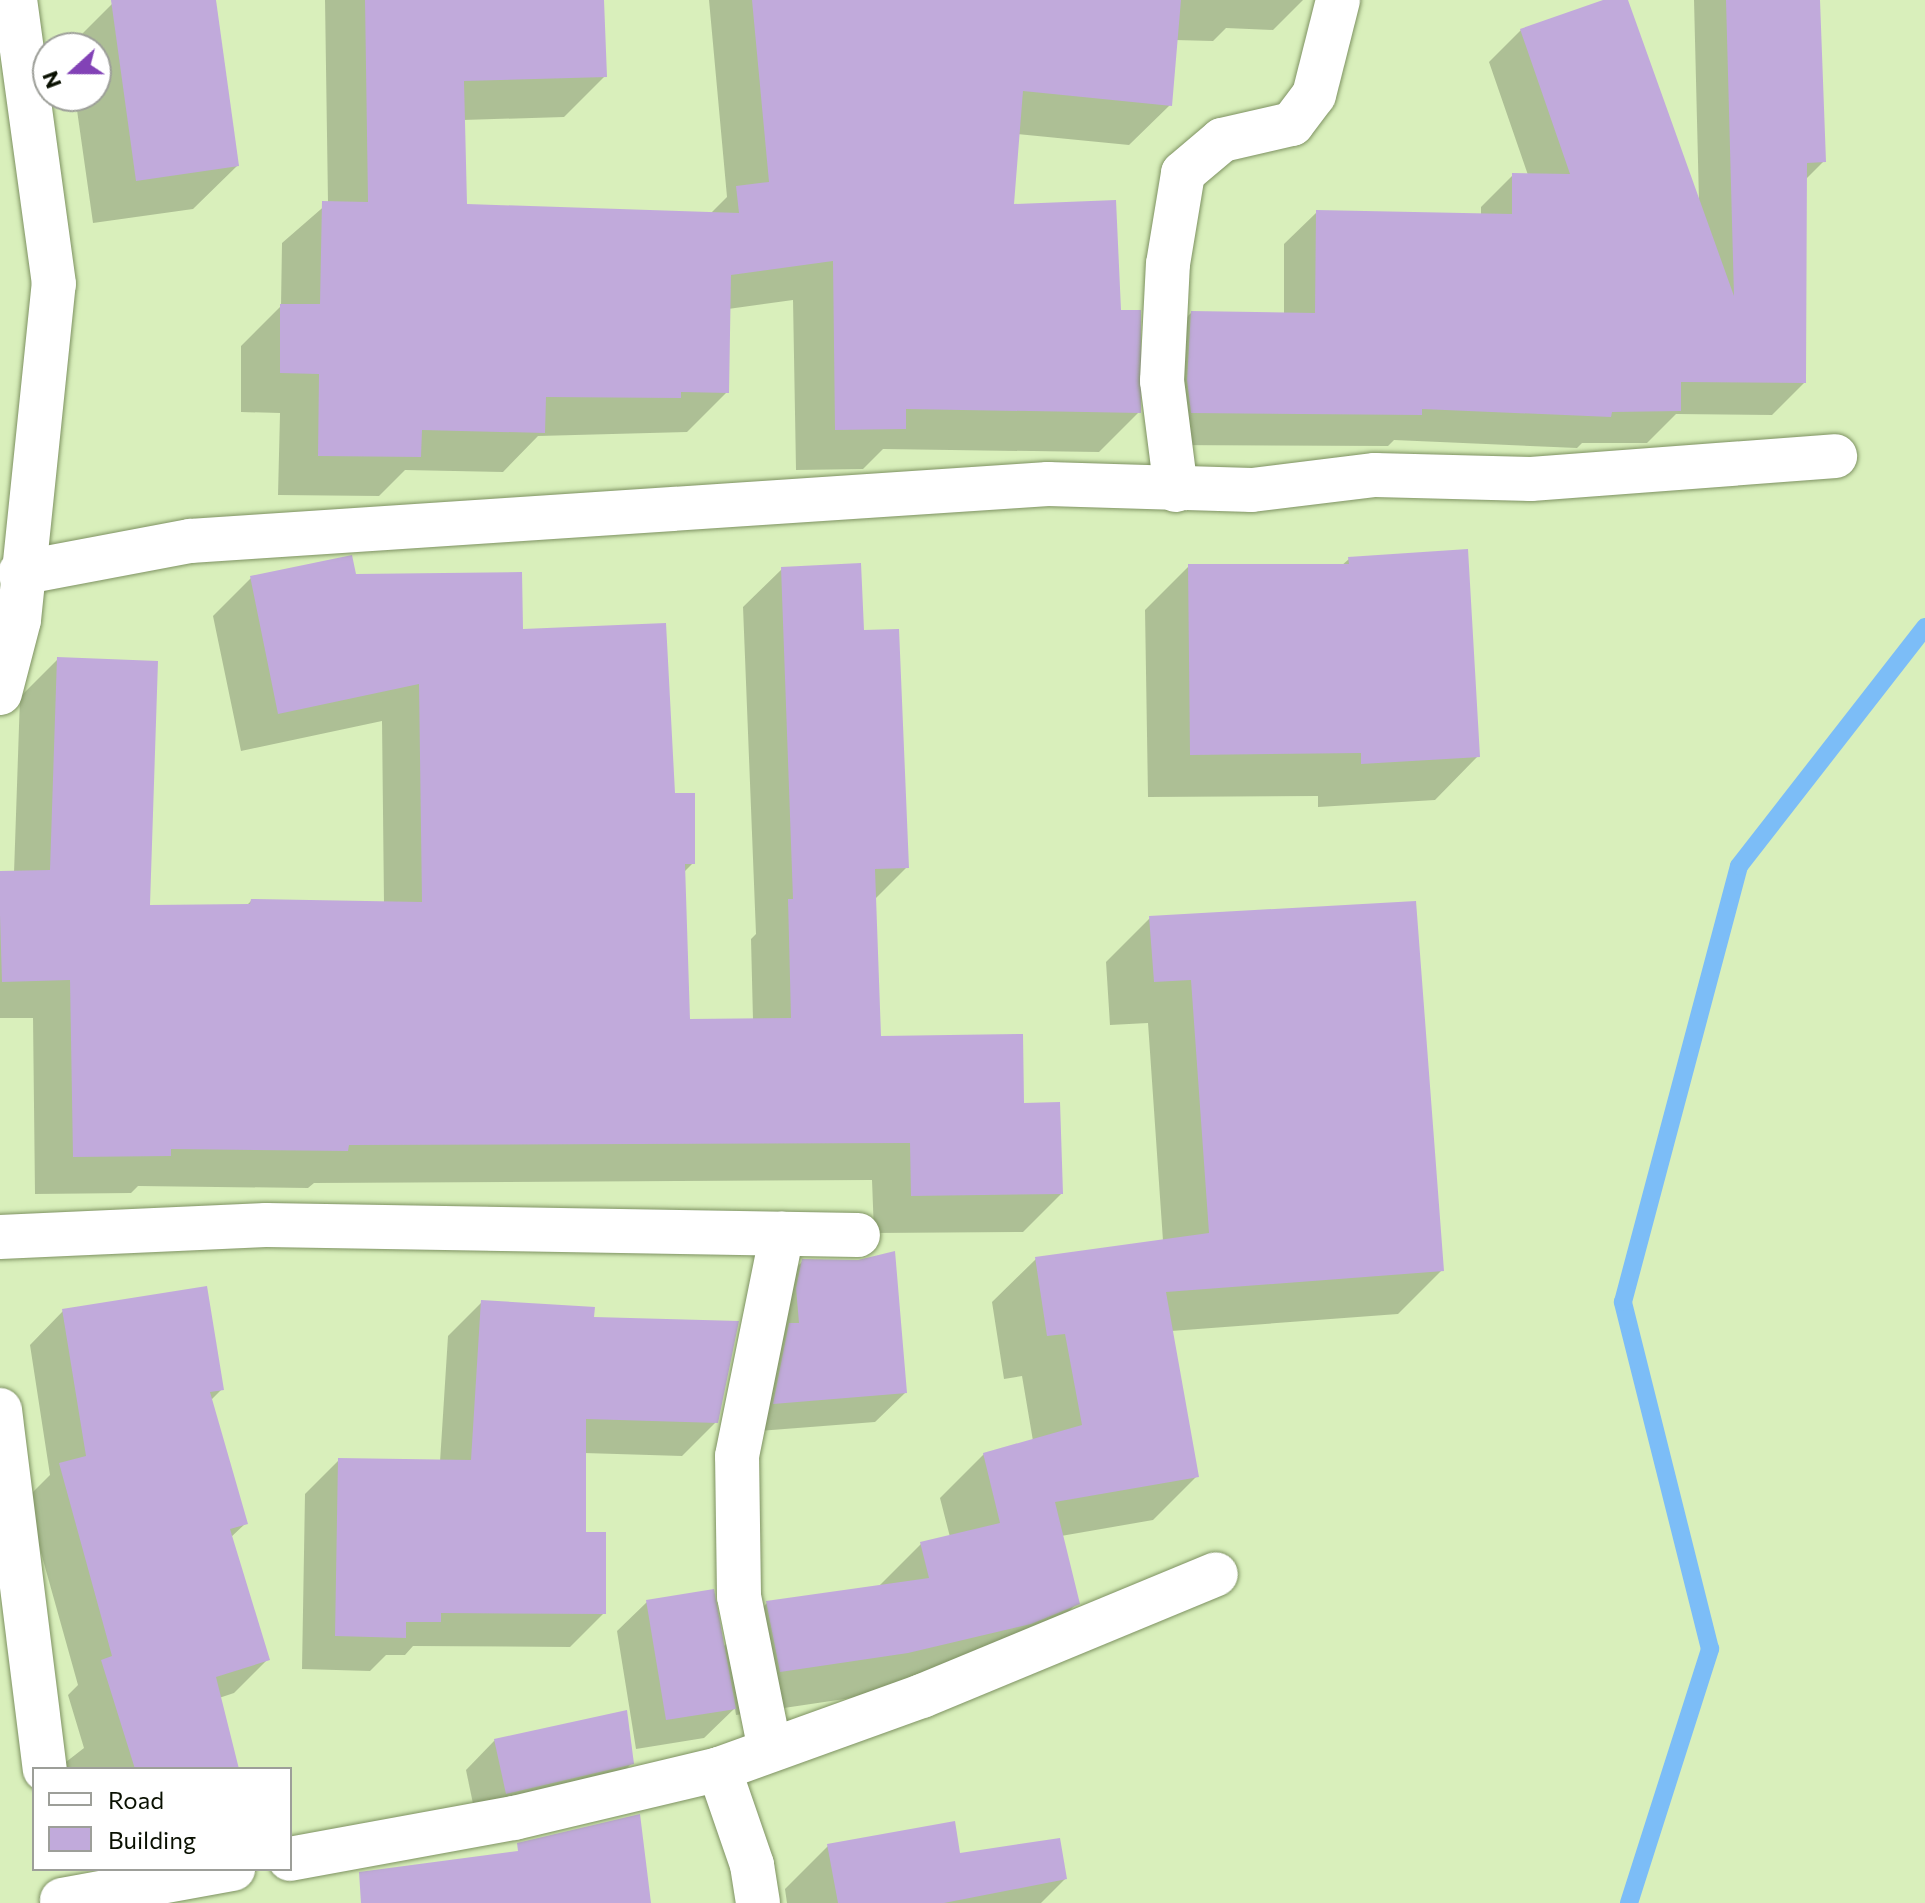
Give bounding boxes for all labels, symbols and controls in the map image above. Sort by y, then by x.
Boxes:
north arrow [32,32,112,112]
text: N [35,68,67,93]
legend [32,1767,292,1871]
text: Road [108,1785,164,1814]
text: Building [108,1825,196,1854]

